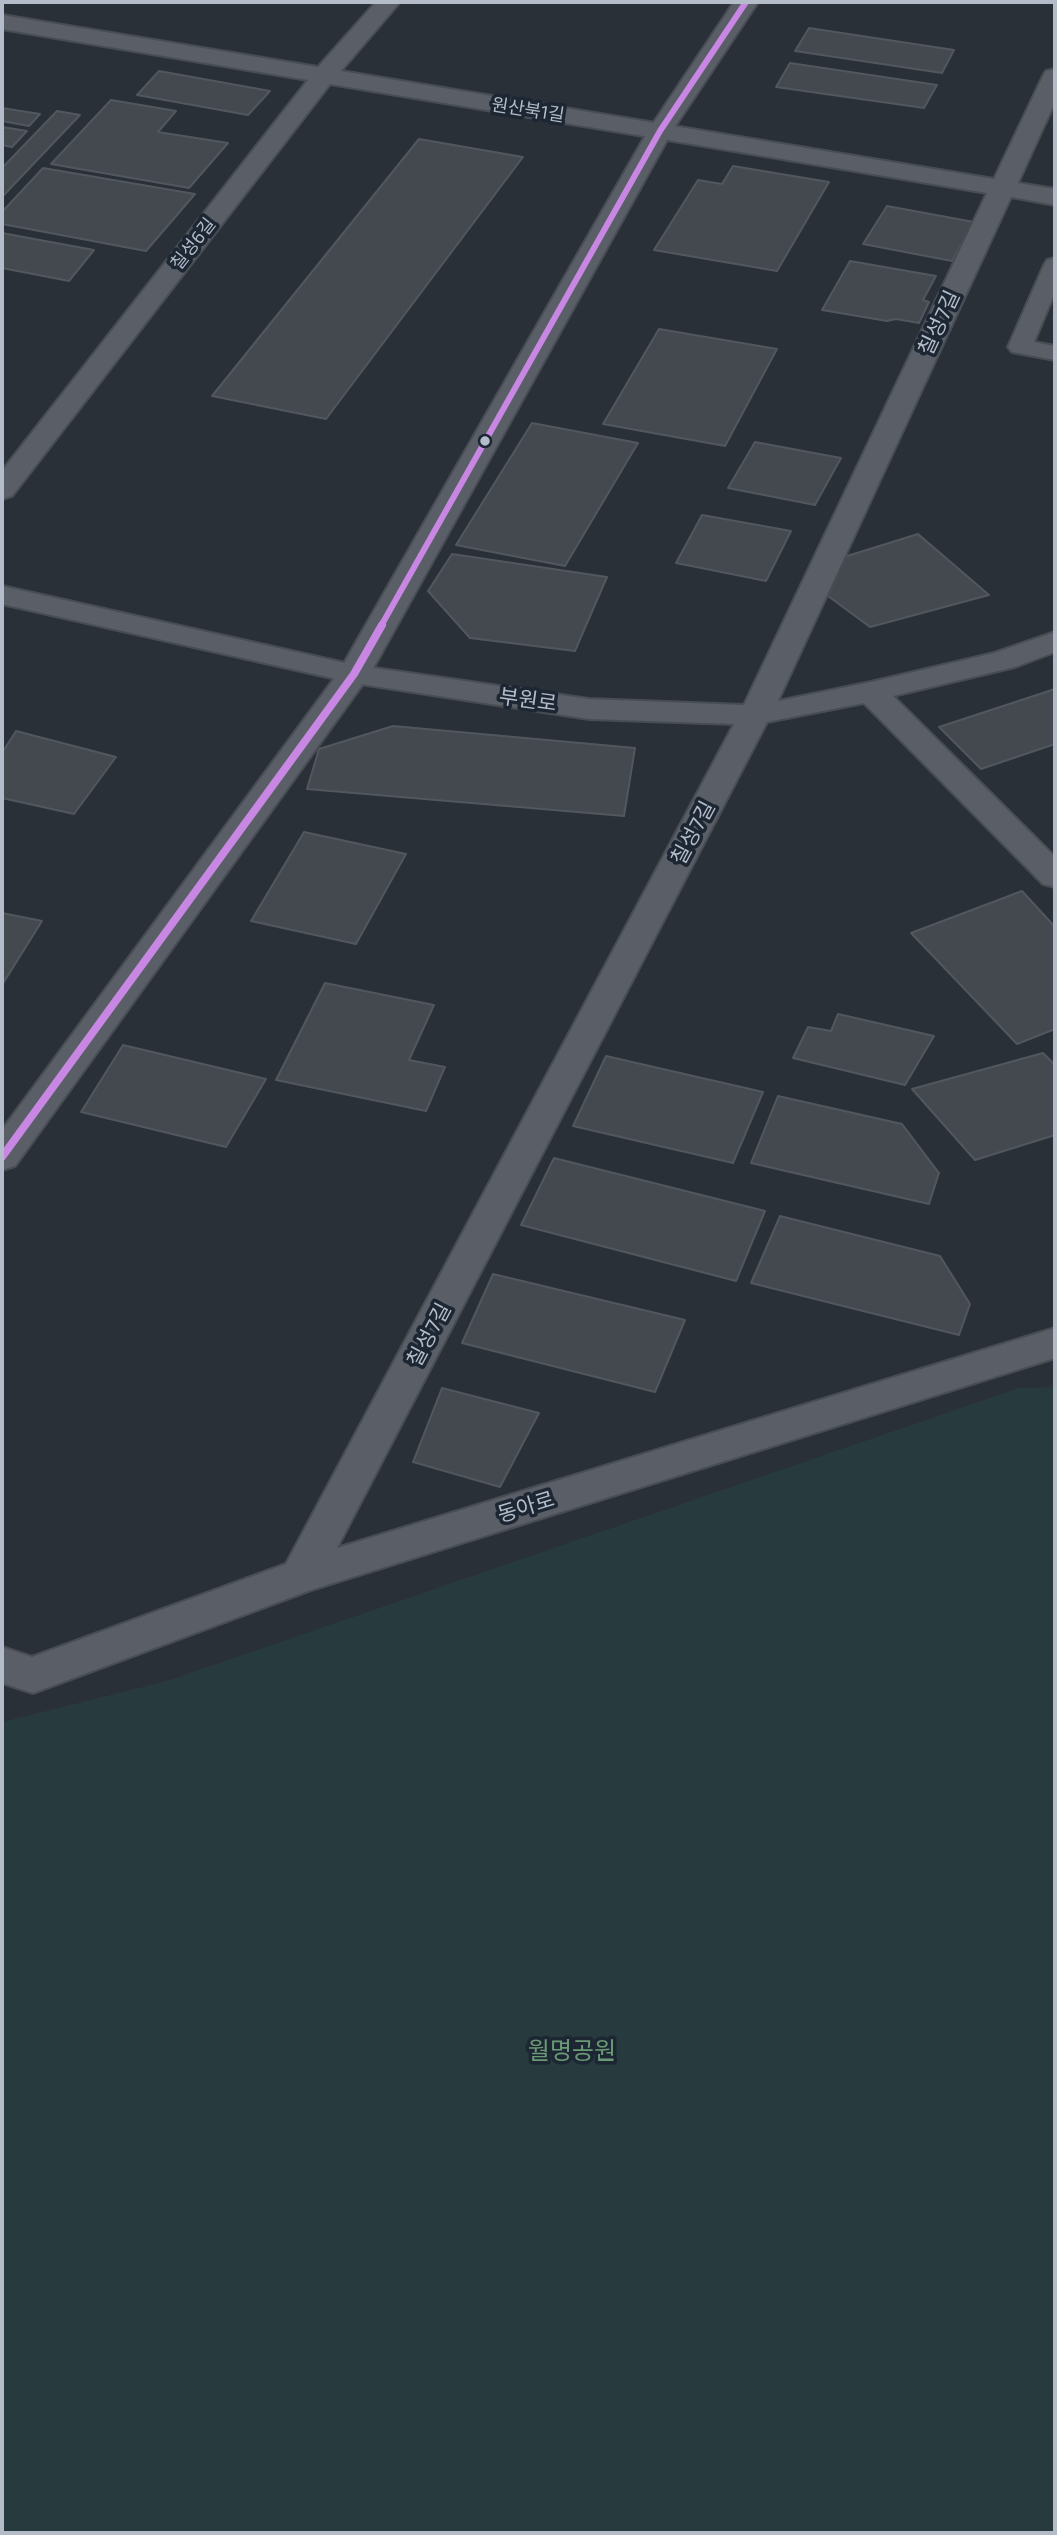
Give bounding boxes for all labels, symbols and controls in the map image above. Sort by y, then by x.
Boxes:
street label: 원산북1길 [490,94,566,126]
street label: 칠성6길 [166,214,220,274]
street label: 칠성7길 [913,287,965,359]
unlabelled marker [478,434,492,448]
street label: 부원로 [498,683,558,717]
street label: 칠성7길 [666,797,720,869]
street label: 칠성7길 [402,1299,456,1371]
street label: 동아로 [495,1486,557,1528]
park label: 월명공원 [528,2037,616,2065]

